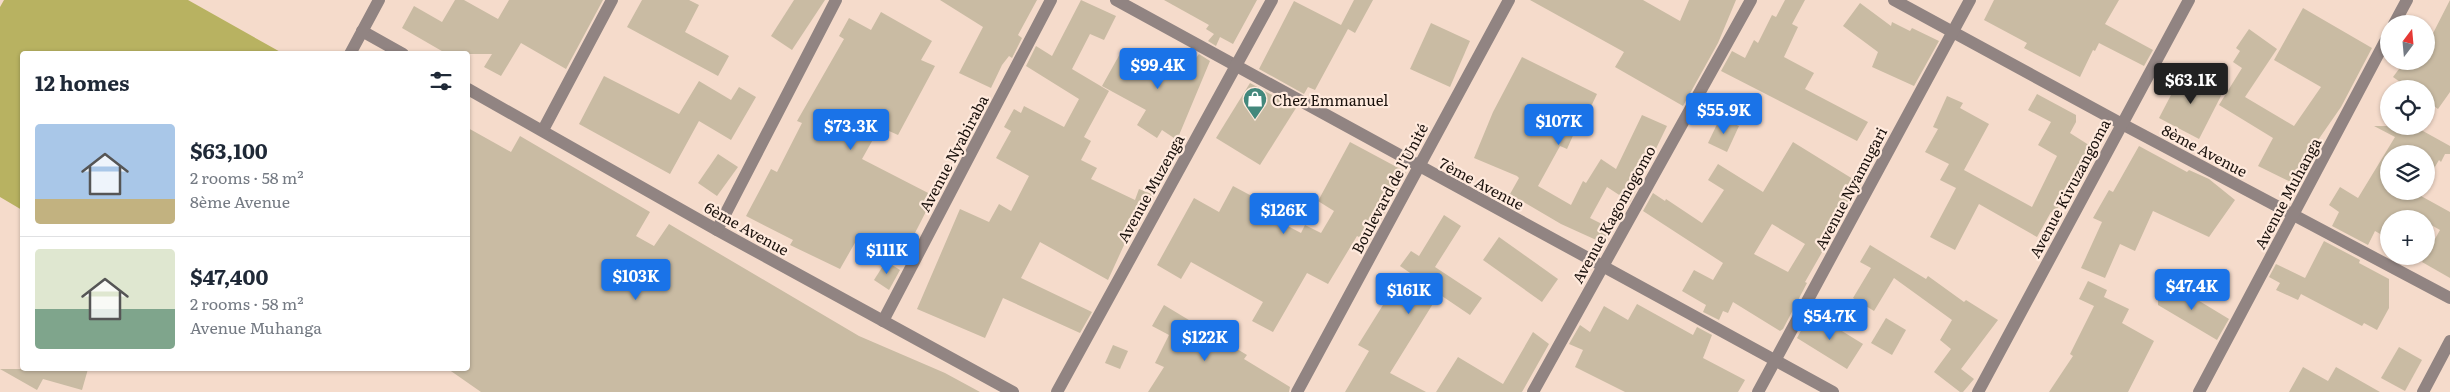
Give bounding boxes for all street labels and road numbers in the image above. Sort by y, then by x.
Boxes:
street label: Avenue Nyabiraba [912,90,994,216]
street label: Avenue Kivuzangoma [2023,114,2116,262]
street label: 8ème Avenue [2158,118,2252,182]
street label: Boulevard de l'Unité [1345,119,1433,257]
street label: Avenue Nyamugari [1808,123,1892,253]
street label: Avenue Muzenga [1111,129,1190,246]
street label: Avenue Muhanga [2248,132,2327,253]
street label: Avenue Kagomogomo [1565,141,1661,287]
street label: 7ème Avenue [1435,151,1529,215]
street label: 6ème Avenue [700,195,794,261]

